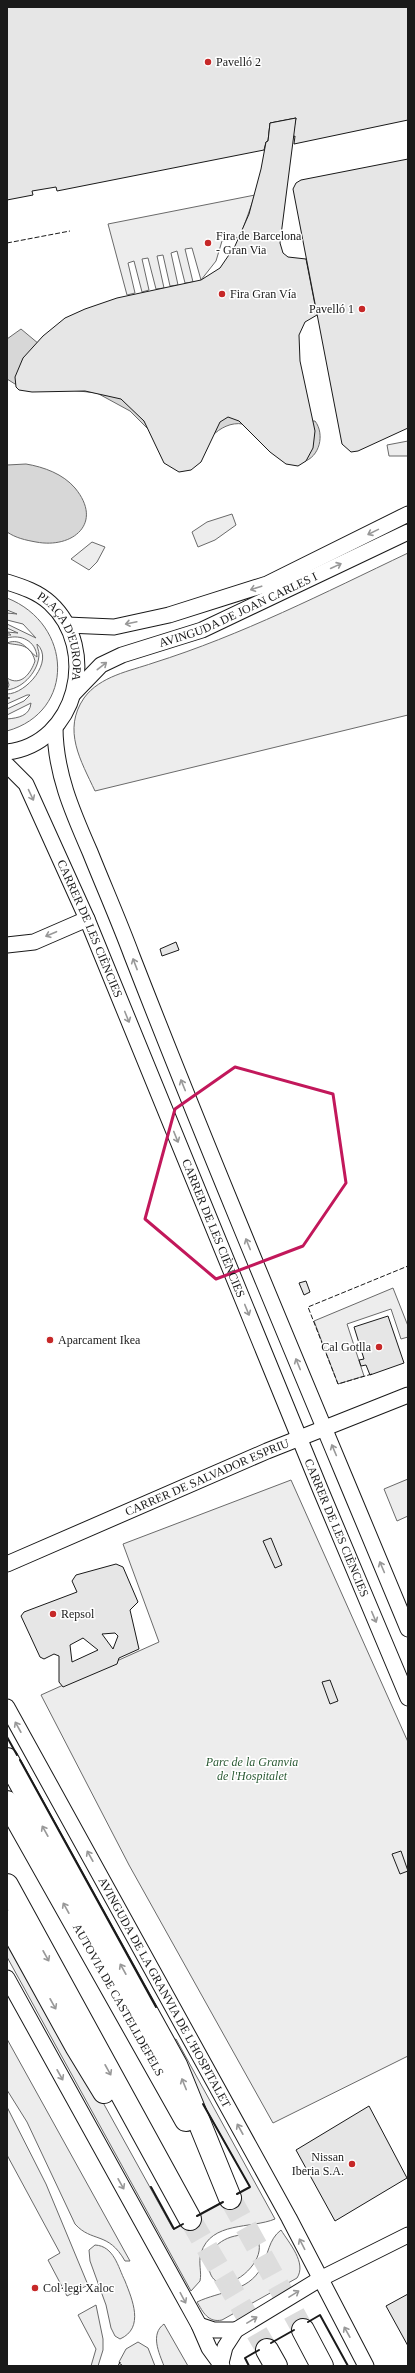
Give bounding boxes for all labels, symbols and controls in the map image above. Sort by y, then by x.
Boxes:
place label: Pavelló 2 [216,55,261,69]
marker: Pavelló 2 [203,57,213,67]
place label: Fira de Barcelona - Gran Via [216,229,302,257]
marker: Fira de Barcelona - Gran Via [203,238,213,248]
place label: Fira Gran Vía [230,287,297,301]
marker: Fira Gran Vía [217,289,227,299]
place label: Pavelló 1 [309,302,354,316]
marker: Pavelló 1 [357,304,367,314]
one-way arrow [367,529,379,536]
one-way arrow [330,562,342,569]
street label: AVINGUDA DE JOAN CARLES I [157,569,319,650]
one-way arrow [250,584,262,592]
street label: PLAÇA D'EUROPA [35,589,84,682]
one-way arrow [125,620,138,628]
one-way arrow [96,662,107,670]
one-way arrow [28,789,35,801]
street label: CARRER DE LES CIÈNCIES [54,858,125,1000]
one-way arrow [46,931,58,939]
one-way arrow [131,958,139,970]
one-way arrow [124,1011,132,1023]
one-way arrow [178,1079,186,1091]
one-way arrow [173,1131,181,1143]
street label: CARRER DE LES CIÈNCIES [179,1157,248,1300]
one-way arrow [244,1238,252,1250]
one-way arrow [243,1303,251,1315]
place label: Aparcament Ikea [58,1333,141,1347]
marker: Aparcament Ikea [45,1335,55,1345]
place label: Cal Gotlla [321,1340,372,1354]
marker: Cal Gotlla [374,1342,384,1352]
one-way arrow [293,1358,301,1370]
street label: CARRER DE SALVADOR ESPRIU [123,1436,291,1519]
one-way arrow [329,1445,337,1457]
street label: CARRER DE LES CIÈNCIES [302,1457,372,1599]
one-way arrow [378,1561,385,1573]
place label: Repsol [61,1607,95,1621]
marker: Repsol [48,1609,58,1619]
one-way arrow [371,1611,378,1623]
one-way arrow [14,1721,22,1733]
park label: Parc de la Granvia de l'Hospitalet [205,1755,298,1783]
one-way arrow [41,1825,49,1837]
one-way arrow [85,1850,93,1862]
street label: AVINGUDA DE LA GRANVIA DE L'HOSPITALET [95,1875,234,2111]
one-way arrow [61,1902,69,1914]
street label: AUTOVIA DE CASTELLDEFELS [70,1921,167,2078]
one-way arrow [43,1950,50,1962]
one-way arrow [118,1963,126,1975]
one-way arrow [50,1998,57,2010]
one-way arrow [105,2064,113,2076]
one-way arrow [56,2068,64,2080]
one-way arrow [179,2078,187,2090]
one-way arrow [236,2124,243,2136]
place label: Nissan Iberia S.A. [292,2150,344,2178]
marker: Nissan Iberia S.A. [347,2159,357,2169]
one-way arrow [118,2178,125,2190]
one-way arrow [298,2238,305,2250]
place label: Col·legi Xaloc [43,2281,114,2295]
marker: Col·legi Xaloc [30,2283,40,2293]
one-way arrow [288,2290,300,2298]
one-way arrow [180,2292,188,2304]
one-way arrow [246,2316,258,2324]
one-way arrow [342,2326,350,2338]

